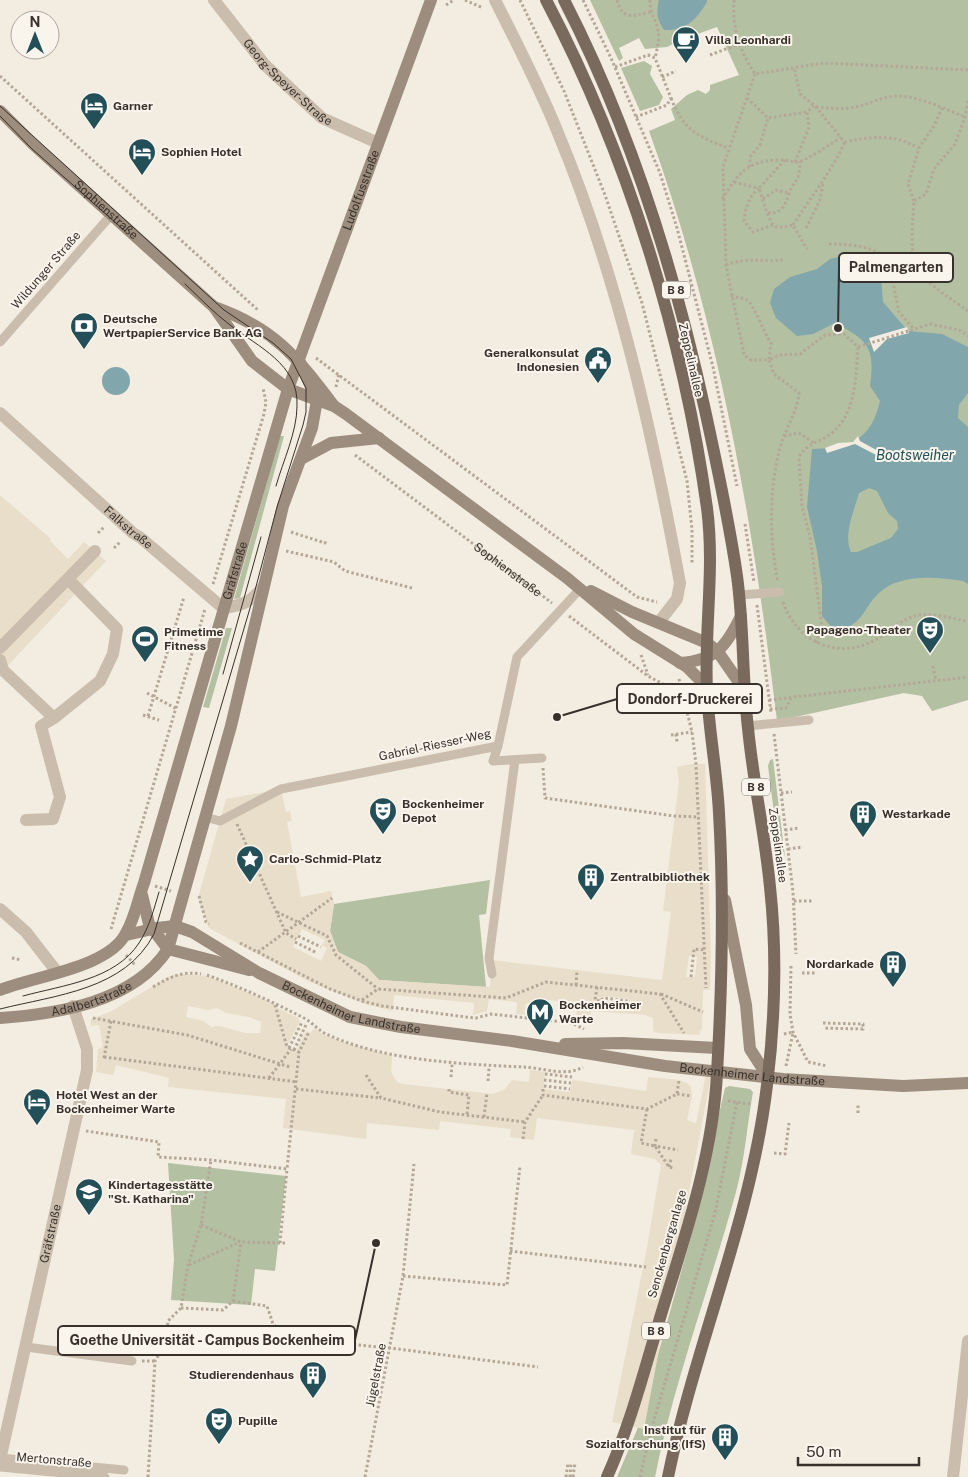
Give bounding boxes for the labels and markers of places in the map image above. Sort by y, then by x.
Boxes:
cafe icon: Villa Leonhardi [671,25,701,64]
place label: Villa Leonhardi [705,33,791,47]
hotel icon: Garner [79,91,109,130]
place label: Garner [113,99,153,113]
hotel icon: Sophien Hotel [127,137,157,176]
place label: Sophien Hotel [161,145,242,159]
callout: Palmengarten [839,253,953,282]
bank icon: Deutsche WertpapierService Bank AG [69,311,99,350]
place label: Deutsche WertpapierService Bank AG [103,312,262,340]
public building icon: Generalkonsulat Indonesien [583,345,613,384]
place label: Generalkonsulat Indonesien [484,346,579,374]
theatre icon: Papageno-Theater [915,615,945,654]
place label: Papageno-Theater [806,623,911,637]
sports icon: Primetime Fitness [130,624,160,663]
place label: Primetime Fitness [164,625,223,653]
callout: Dondorf-Druckerei [617,684,762,713]
theatre icon: Bockenheimer Depot [368,796,398,835]
place label: Bockenheimer Depot [402,797,484,825]
building icon: Westarkade [848,799,878,838]
place label: Westarkade [882,807,951,821]
place icon: Carlo-Schmid-Platz [235,844,265,883]
place label: Carlo-Schmid-Platz [269,852,381,866]
building icon: Zentralbibliothek [576,862,606,901]
place label: Zentralbibliothek [610,870,710,884]
building icon: Nordarkade [878,949,908,988]
place label: Nordarkade [806,957,874,971]
metro station icon: Bockenheimer Warte [525,997,555,1036]
place label: Bockenheimer Warte [559,998,641,1026]
hotel icon: Hotel West an der Bockenheimer Warte [22,1087,52,1126]
place label: Hotel West an der Bockenheimer Warte [56,1088,175,1116]
school or university icon: Kindertagesstätte "St. Katharina" [74,1177,104,1216]
place label: Kindertagesstätte "St. Katharina" [108,1178,213,1206]
callout: Goethe Universität - Campus Bockenheim [58,1326,355,1355]
building icon: Studierendenhaus [298,1360,328,1399]
place label: Studierendenhaus [189,1368,294,1382]
theatre icon: Pupille [204,1406,234,1445]
place label: Pupille [238,1414,278,1428]
building icon: Institut für Sozialforschung (IfS) [710,1422,740,1461]
place label: Institut für Sozialforschung (IfS) [586,1423,706,1451]

